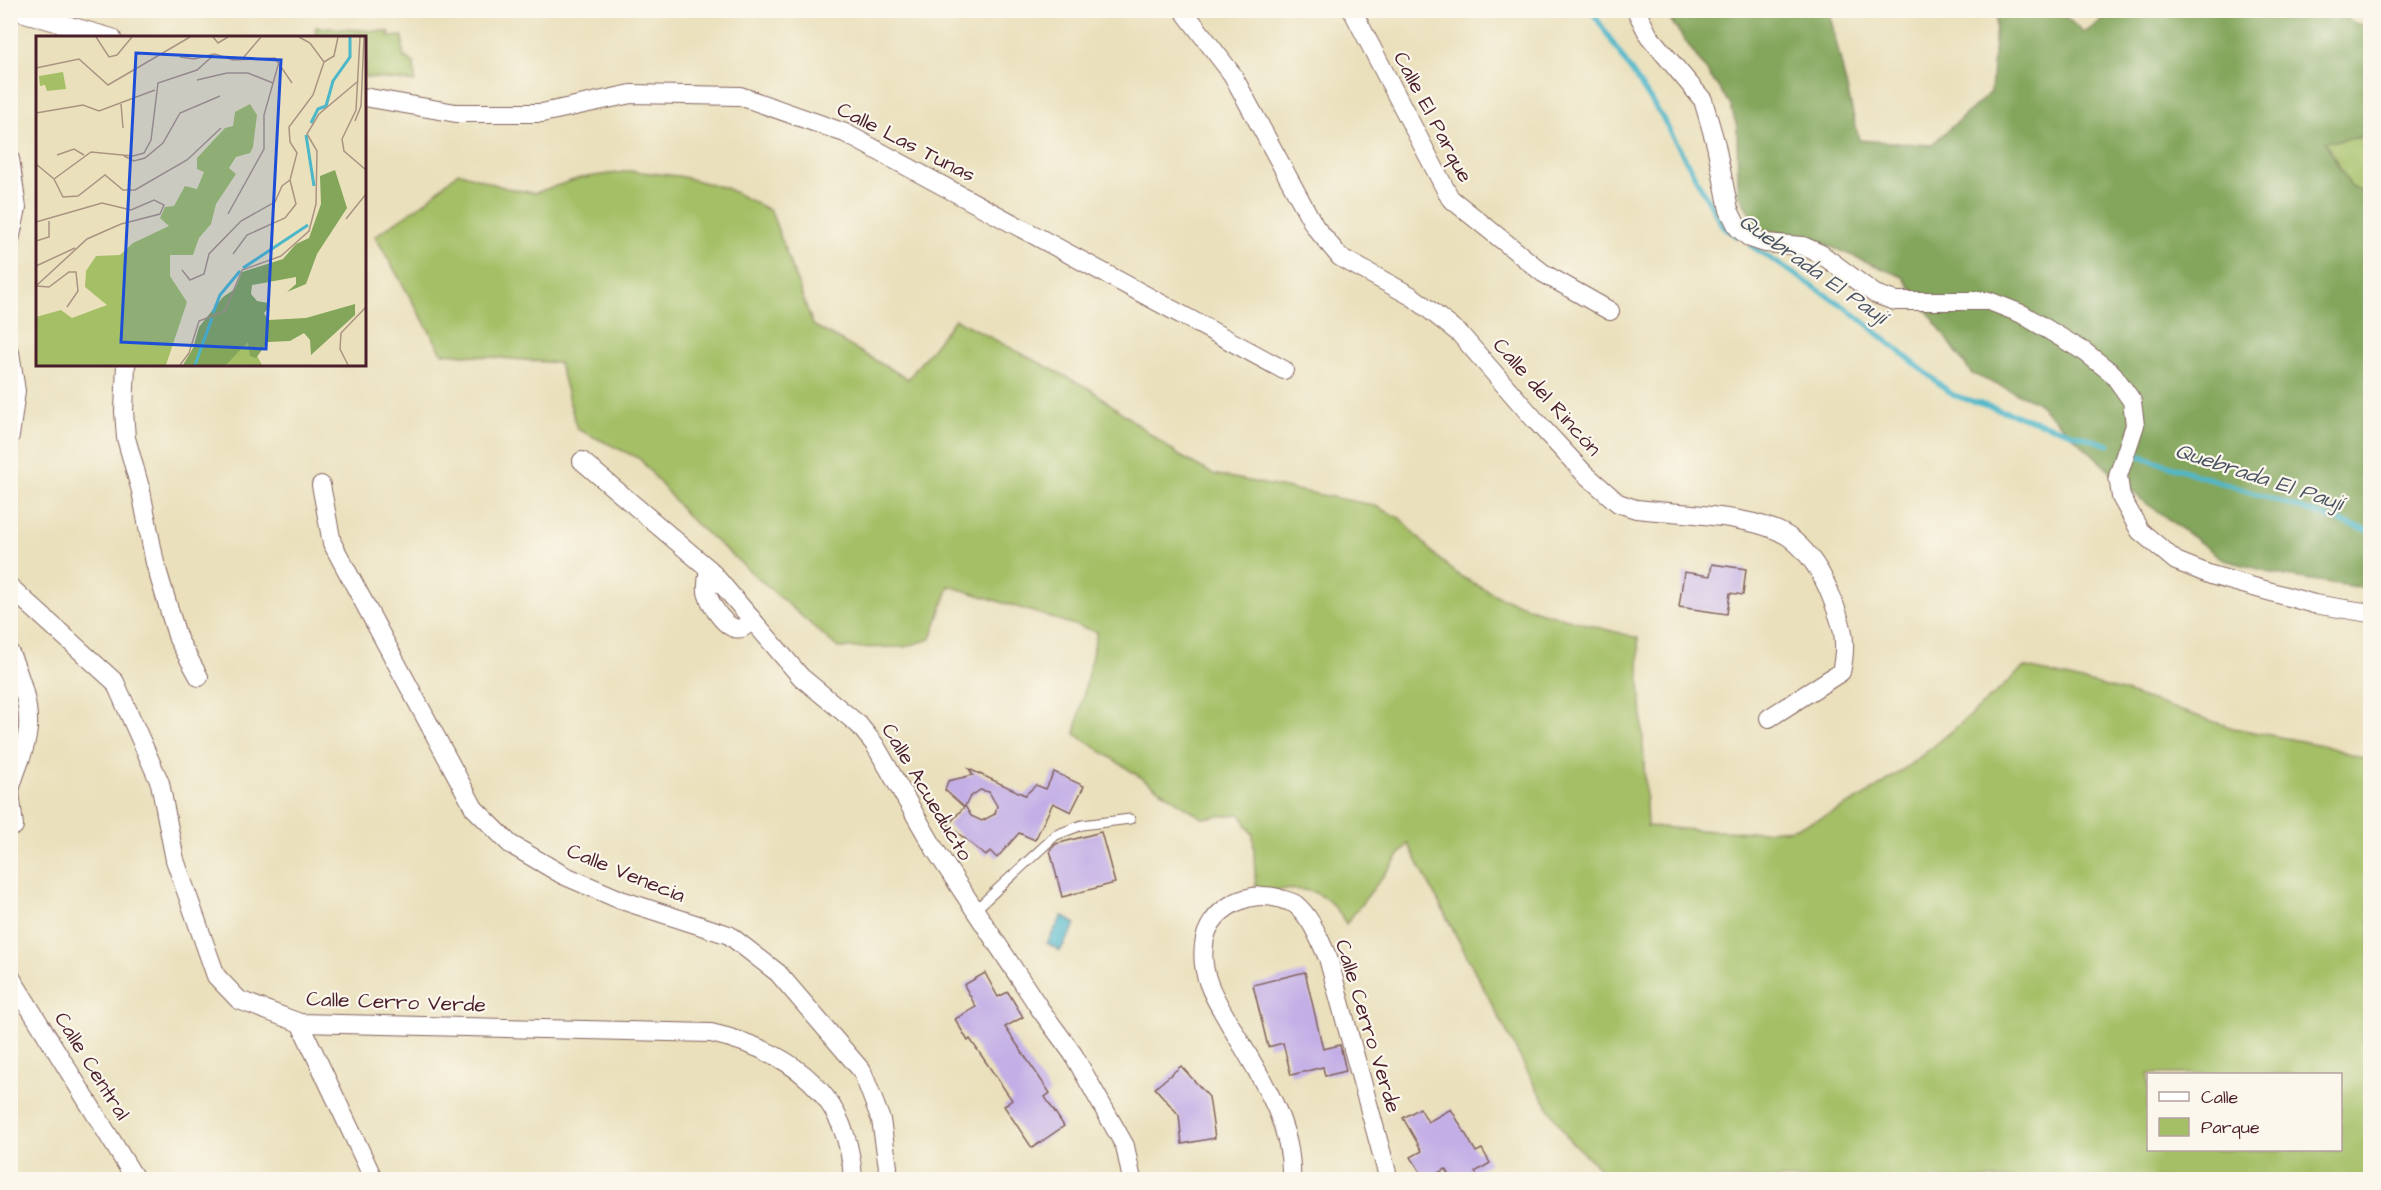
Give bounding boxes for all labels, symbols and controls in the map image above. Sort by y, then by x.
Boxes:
inset map [36,36,366,366]
street label: Calle El Parque [1386,46,1480,188]
street label: Calle Las Tunas [832,95,980,189]
water label: Quebrada El Paují [1733,206,1896,334]
street label: Calle del Rincón [1486,332,1608,462]
water label: Quebrada El Paují [2171,435,2350,520]
street label: Calle Acueducto [874,718,980,866]
street label: Calle Venecia [562,836,690,910]
street label: Calle Cerro Verde [1328,936,1408,1116]
street label: Calle Cerro Verde [306,984,486,1020]
street label: Calle Central [47,1006,137,1126]
legend [2147,1073,2342,1151]
text: Calle [2201,1085,2239,1110]
text: Parque [2201,1115,2260,1140]

